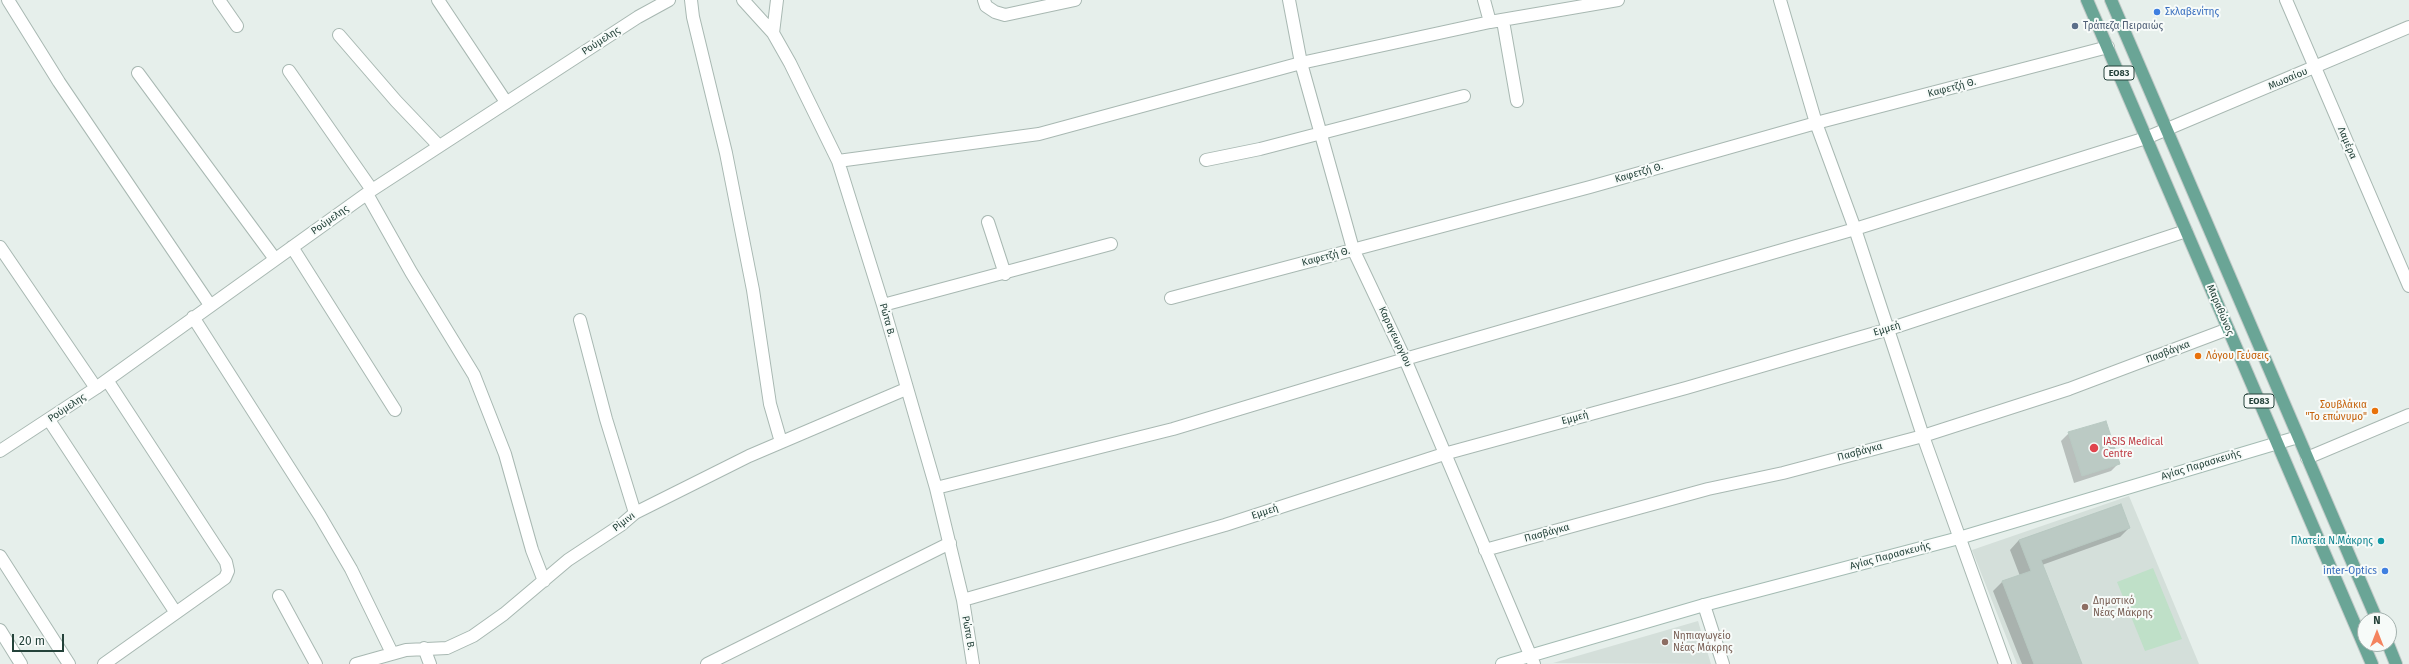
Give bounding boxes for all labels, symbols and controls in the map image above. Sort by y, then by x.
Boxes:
place label: Σκλαβενίτης [2165,6,2219,18]
marker: Σκλαβενίτης [2152,7,2162,17]
place label: Τράπεζα Πειραιώς [2083,20,2163,32]
marker: Τράπεζα Πειραιώς [2070,21,2080,31]
street label: Ρούμελης [580,24,622,58]
street label: Μωσαίου [2266,65,2310,93]
road number: ΕΟ83 [2104,66,2134,80]
street label: Καφετζή Θ. [1927,76,1977,100]
street label: Λαμέρα [2335,125,2359,161]
street label: Καφετζή Θ. [1614,160,1664,186]
street label: Ρούμελης [309,203,351,237]
street label: Καφετζή Θ. [1301,245,1351,269]
street label: Μαραθώνος [2204,283,2236,337]
street label: Ρώτα Β. [877,302,897,338]
street label: Καραγεωργίου [1376,305,1414,369]
street label: Εμμεή [1872,319,1902,339]
street label: Πασβάγκα [2144,338,2192,366]
place label: Λόγου Γεύσεις [2206,350,2269,362]
marker: Λόγου Γεύσεις [2193,351,2203,361]
street label: Ρούμελης [46,391,88,425]
road number: ΕΟ83 [2244,394,2274,408]
place label: Σουβλάκια "Το επώνυμο" [2305,399,2367,422]
marker: Σουβλάκια "Το επώνυμο" [2370,406,2380,416]
street label: Εμμεή [1560,409,1590,427]
place label: IASIS Medical Centre [2103,436,2163,460]
street label: Πασβάγκα [1836,440,1884,464]
marker: IASIS Medical Centre [2088,442,2100,454]
street label: Αγίας Παρασκευής [2160,447,2242,483]
street label: Εμμεή [1250,502,1280,522]
street label: Ρίμινι [610,510,638,534]
street label: Πασβάγκα [1523,521,1571,545]
place label: Πλατεία Ν.Μάκρης [2291,535,2373,547]
marker: Πλατεία Ν.Μάκρης [2376,536,2386,546]
street label: Αγίας Παρασκευής [1848,539,1932,573]
place label: inter-Optics [2323,565,2377,577]
marker: inter-Optics [2380,566,2390,576]
place label: Δημοτικό Νέας Μάκρης [2093,595,2153,618]
marker: Δημοτικό Νέας Μάκρης [2080,602,2090,612]
north arrow [2357,612,2397,652]
text: N [2373,614,2381,627]
street label: Ρώτα Β. [959,615,977,651]
scale bar [14,626,66,652]
place label: Νηπιαγωγείο Νέας Μάκρης [1673,630,1733,654]
text: 20 m [19,634,45,648]
marker: Νηπιαγωγείο Νέας Μάκρης [1660,637,1670,647]

